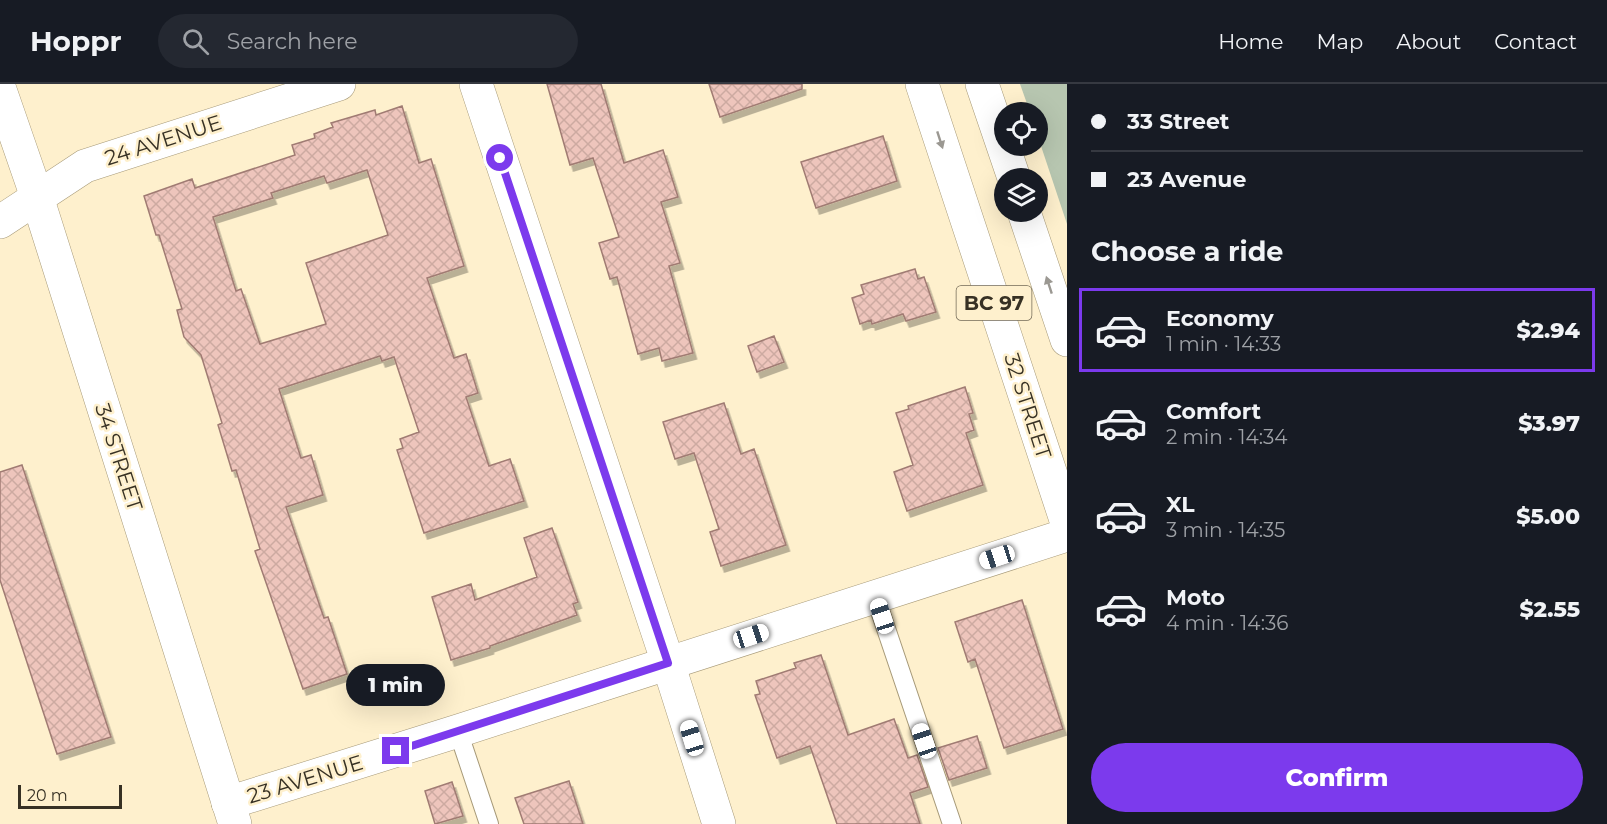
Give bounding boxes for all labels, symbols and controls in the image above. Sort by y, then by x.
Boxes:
search box [158,14,578,68]
text: Hoppr [30,24,122,58]
icon: search [179,25,212,58]
text: Search here [227,28,358,55]
text: Home [1218,29,1283,54]
text: Map [1316,29,1363,54]
text: About [1396,29,1461,54]
text: Contact [1494,29,1577,54]
map controls [994,102,1048,222]
button: locate [994,102,1048,156]
text: 33 Street [1127,108,1229,135]
street label: 24 AVENUE [101,109,225,171]
one-way arrow [936,131,945,149]
route start [486,144,513,171]
text: 23 Avenue [1127,166,1246,193]
button: layers [994,168,1048,222]
text: Choose a ride [1091,235,1283,268]
one-way arrow [1043,276,1053,294]
road number: BC 97 [956,286,1032,320]
icon: car [1094,303,1148,357]
text: Economy [1166,305,1274,332]
text: $2.94 [1516,317,1580,344]
text: 1 min · 14:33 [1166,332,1281,356]
street label: 32 STREET [999,350,1057,462]
icon: car [1094,396,1148,450]
text: Comfort [1166,398,1261,425]
street label: 34 STREET [90,400,148,514]
text: $3.97 [1518,410,1580,437]
text: 2 min · 14:34 [1166,425,1288,449]
icon: car [1094,489,1148,543]
text: XL [1166,491,1195,518]
text: $5.00 [1516,503,1580,530]
text: 3 min · 14:35 [1166,518,1285,542]
car [977,543,1017,571]
icon: car [1094,582,1148,636]
text: Moto [1166,584,1225,611]
car [868,596,896,636]
text: $2.55 [1520,596,1580,623]
text: 4 min · 14:36 [1166,611,1288,635]
car [731,622,771,650]
callout: 1 min [346,664,446,706]
text: 1 min [368,673,423,697]
car [678,718,706,758]
car [910,721,938,761]
route end [382,737,409,764]
button: Confirm [1091,743,1583,812]
street label: 23 AVENUE [244,750,366,808]
scale bar [18,782,122,810]
text: 20 m [27,786,68,805]

